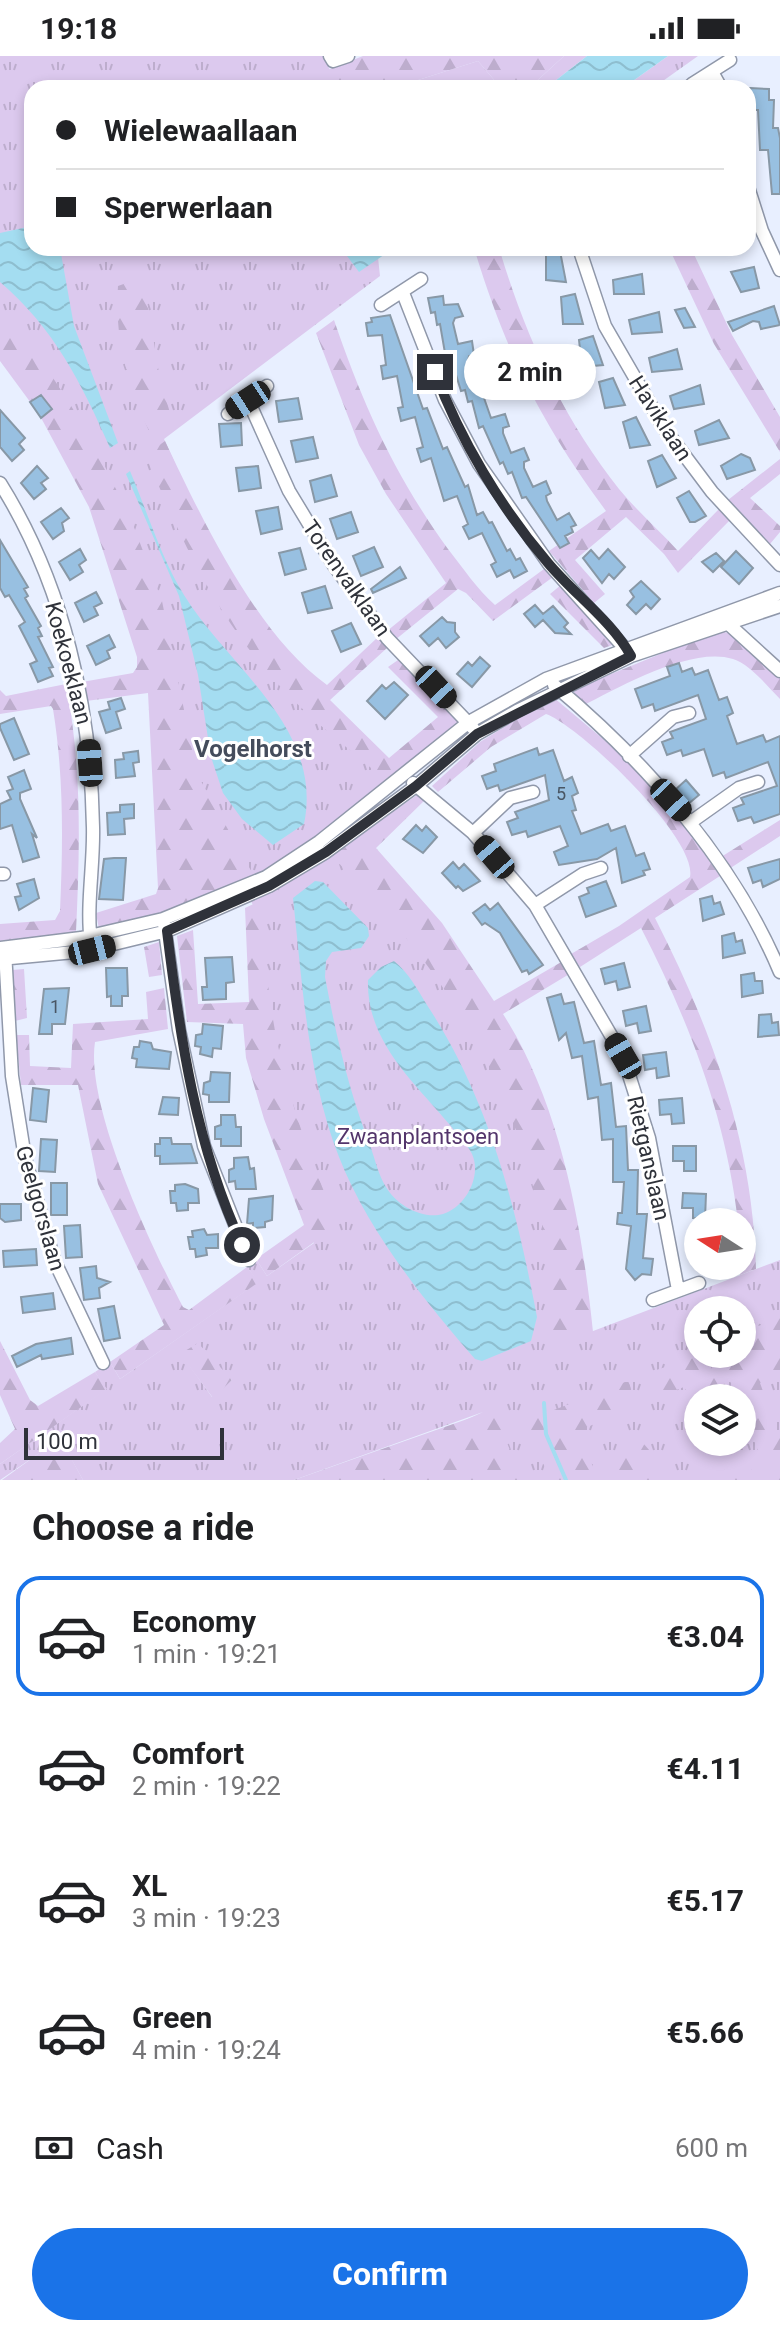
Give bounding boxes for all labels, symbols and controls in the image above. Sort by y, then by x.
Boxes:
text: 19:18 [40,11,117,46]
text: Wielewaallaan [104,113,297,148]
text: Sperwerlaan [104,190,273,225]
callout: 2 min [463,344,595,400]
route end [417,354,453,390]
text: 2 min [497,357,563,387]
street label: Haviklaan [624,371,697,465]
car [221,377,275,423]
street label: Torenvalklaan [297,515,396,641]
street label: Koekoeklaan [40,599,97,727]
car [411,661,461,713]
district label: Vogelhorst [194,735,312,763]
car [76,738,104,788]
car [646,774,696,826]
house number: 5 [556,783,566,804]
car [469,831,519,883]
car [66,933,118,967]
house number: 1 [50,996,60,1017]
car [601,1029,645,1083]
street label: Rietganslaan [622,1093,675,1223]
park label: Zwaanplantsoen [337,1124,499,1149]
street label: Geelgorslaan [11,1143,70,1273]
north arrow [684,1208,756,1280]
map controls [684,1208,756,1456]
route start [224,1227,260,1263]
button: locate [684,1296,756,1368]
button: layers [684,1384,756,1456]
scale bar [24,1424,224,1460]
text: 100 m [36,1429,98,1454]
text: Choose a ride [32,1507,254,1549]
icon: car [36,1600,108,1672]
text: Economy [132,1604,256,1639]
text: €3.04 [666,1619,744,1654]
text: 1 min · 19:21 [132,1639,281,1669]
icon: car [36,1732,108,1804]
text: Comfort [132,1736,244,1771]
text: €4.11 [666,1751,744,1786]
text: 2 min · 19:22 [132,1771,281,1801]
icon: car [36,1864,108,1936]
text: XL [132,1868,167,1903]
text: €5.17 [666,1883,744,1918]
text: 3 min · 19:23 [132,1903,281,1933]
icon: car [36,1996,108,2068]
text: Green [132,2000,212,2035]
text: €5.66 [666,2015,744,2050]
text: 4 min · 19:24 [132,2035,281,2065]
icon: cash [32,2126,76,2170]
text: Cash [96,2131,164,2166]
text: 600 m [675,2133,748,2163]
button: Confirm [32,2228,748,2320]

